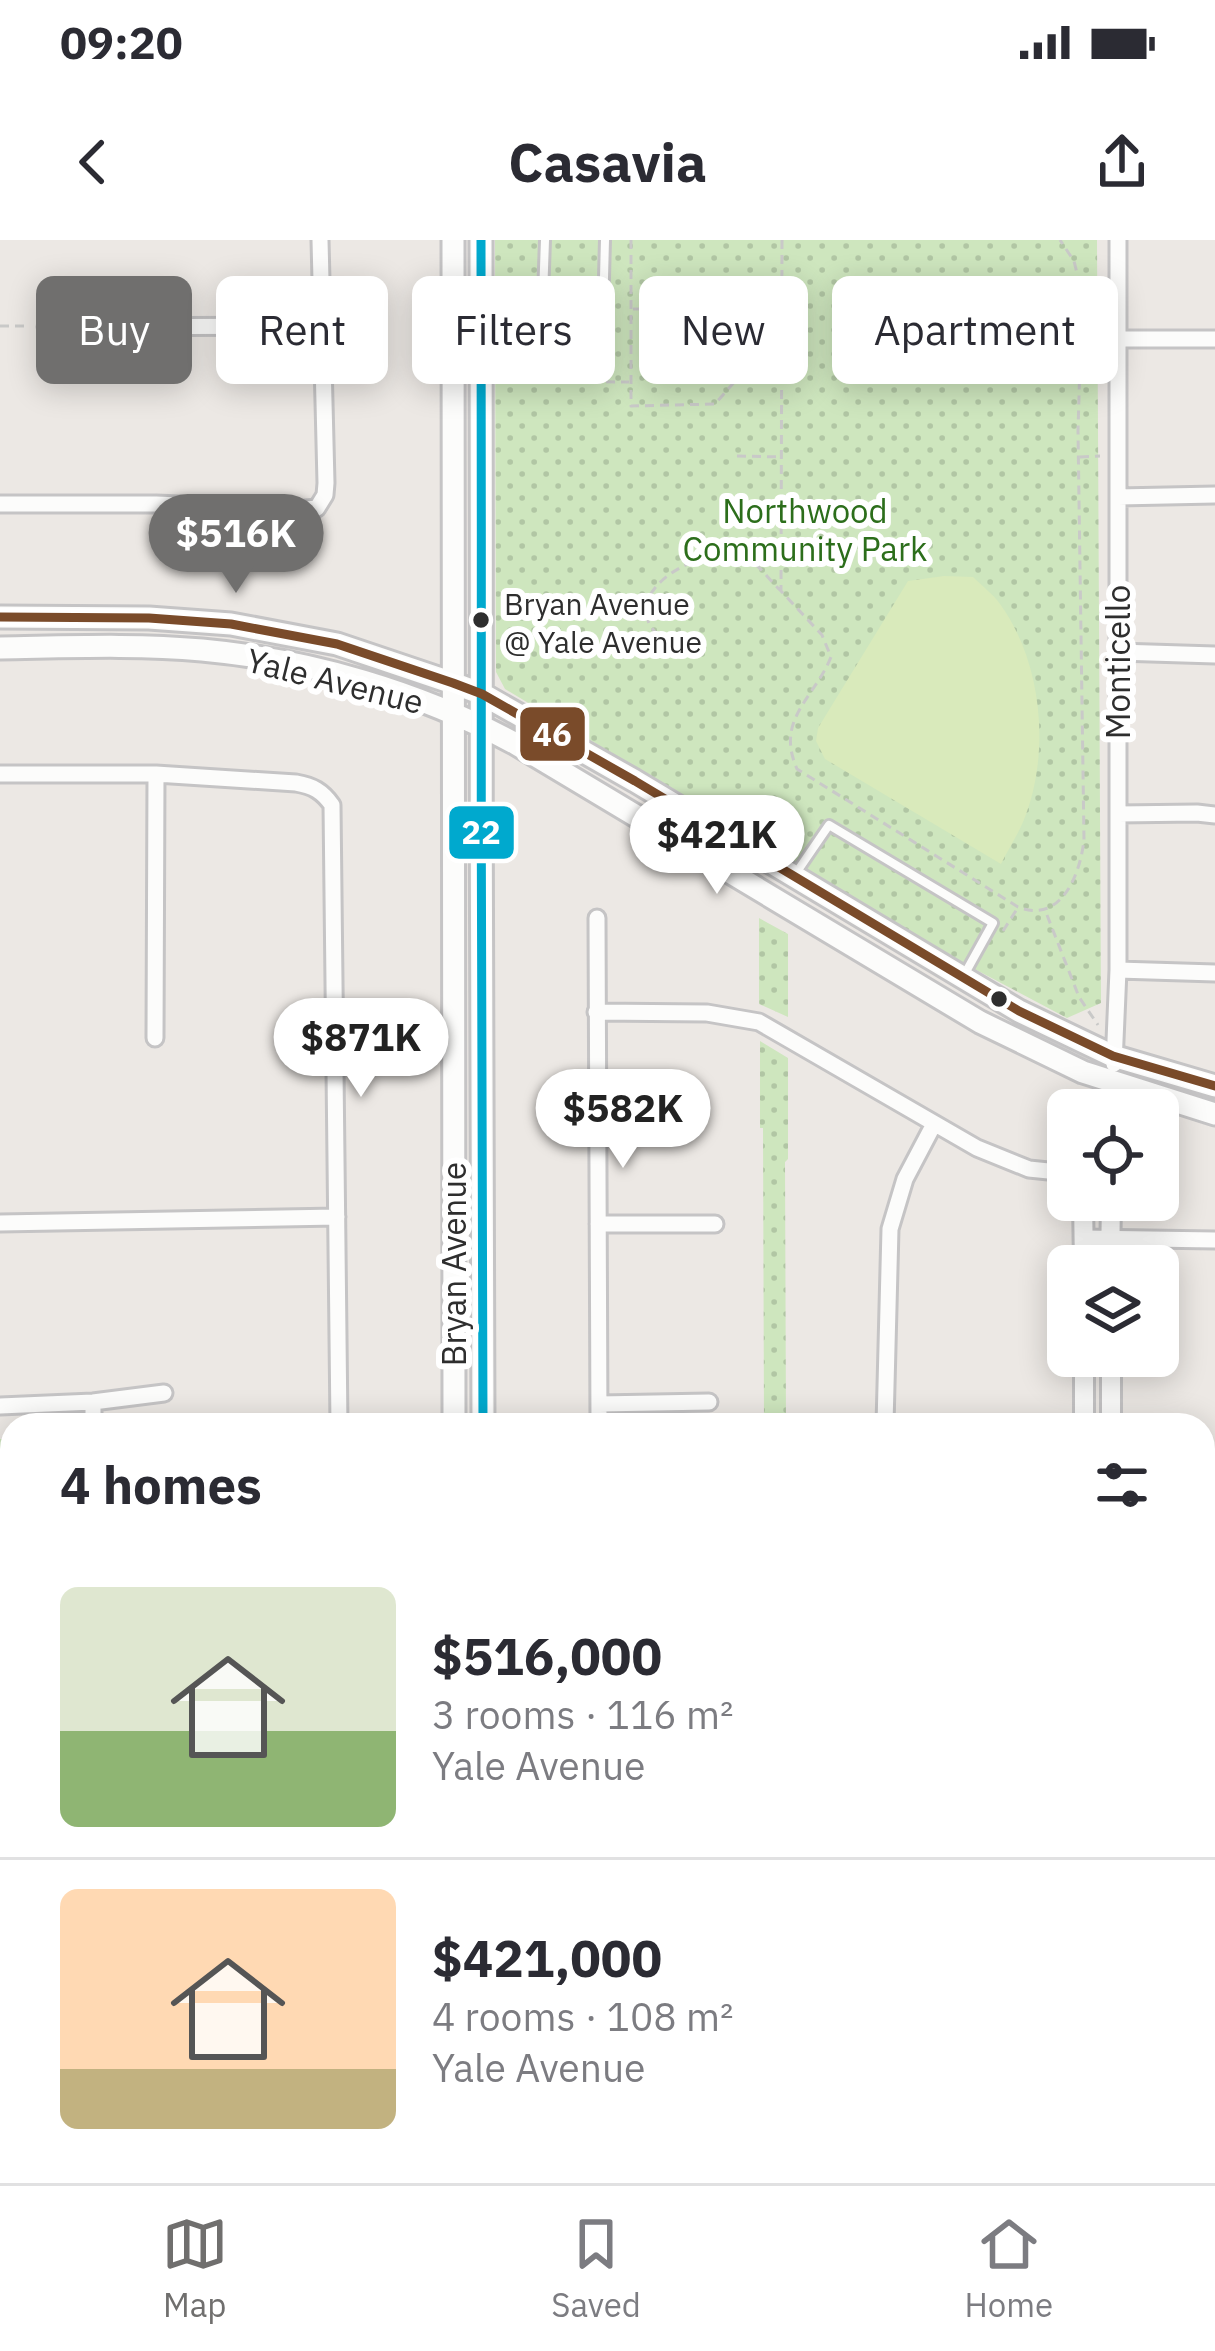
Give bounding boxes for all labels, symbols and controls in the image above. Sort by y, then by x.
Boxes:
text: 09:20 [60,13,183,71]
text: Casavia [508,127,707,197]
icon: back [60,129,126,195]
icon: share [1089,129,1155,195]
chip: Buy [36,276,192,384]
chip: Rent [216,276,388,384]
chip: Filters [412,276,615,384]
chip: New [639,276,808,384]
chip: Apartment [832,276,1118,384]
park label: Northwood Community Park [683,489,927,570]
pin: $516K [152,494,320,596]
text: $516K [176,507,296,558]
place label: Bryan Avenue @ Yale Avenue [504,584,702,661]
street label: Monticello [1096,585,1139,739]
marker: Bryan Avenue @ Yale Avenue [470,609,492,631]
street label: Yale Avenue [242,638,428,723]
line badge: 46 [518,705,587,763]
text: 46 [532,712,572,755]
pin: $421K [633,795,801,897]
line badge: 22 [447,804,516,861]
text: $421K [657,808,777,859]
text: 22 [461,810,501,853]
unlabelled marker [988,988,1010,1010]
pin: $871K [277,998,445,1100]
text: $871K [301,1011,421,1062]
pin: $582K [539,1069,707,1171]
text: $582K [563,1082,683,1133]
map controls [1047,1089,1179,1377]
button: locate [1047,1089,1179,1221]
street label: Bryan Avenue [432,1162,475,1366]
button: layers [1047,1245,1179,1377]
text: 4 homes [60,1452,262,1518]
icon: filters [1089,1452,1155,1518]
text: $516,000 [432,1623,662,1689]
icon: home [156,1635,300,1779]
text: 3 rooms · 116 m² [432,1689,734,1740]
text: Yale Avenue [432,1740,645,1791]
text: $421,000 [432,1925,662,1991]
icon: home [156,1937,300,2081]
text: 4 rooms · 108 m² [432,1991,734,2042]
text: Yale Avenue [432,2042,645,2093]
tab: Map [162,2211,228,2326]
tab: Saved [551,2211,641,2326]
tab: Home [964,2211,1053,2326]

